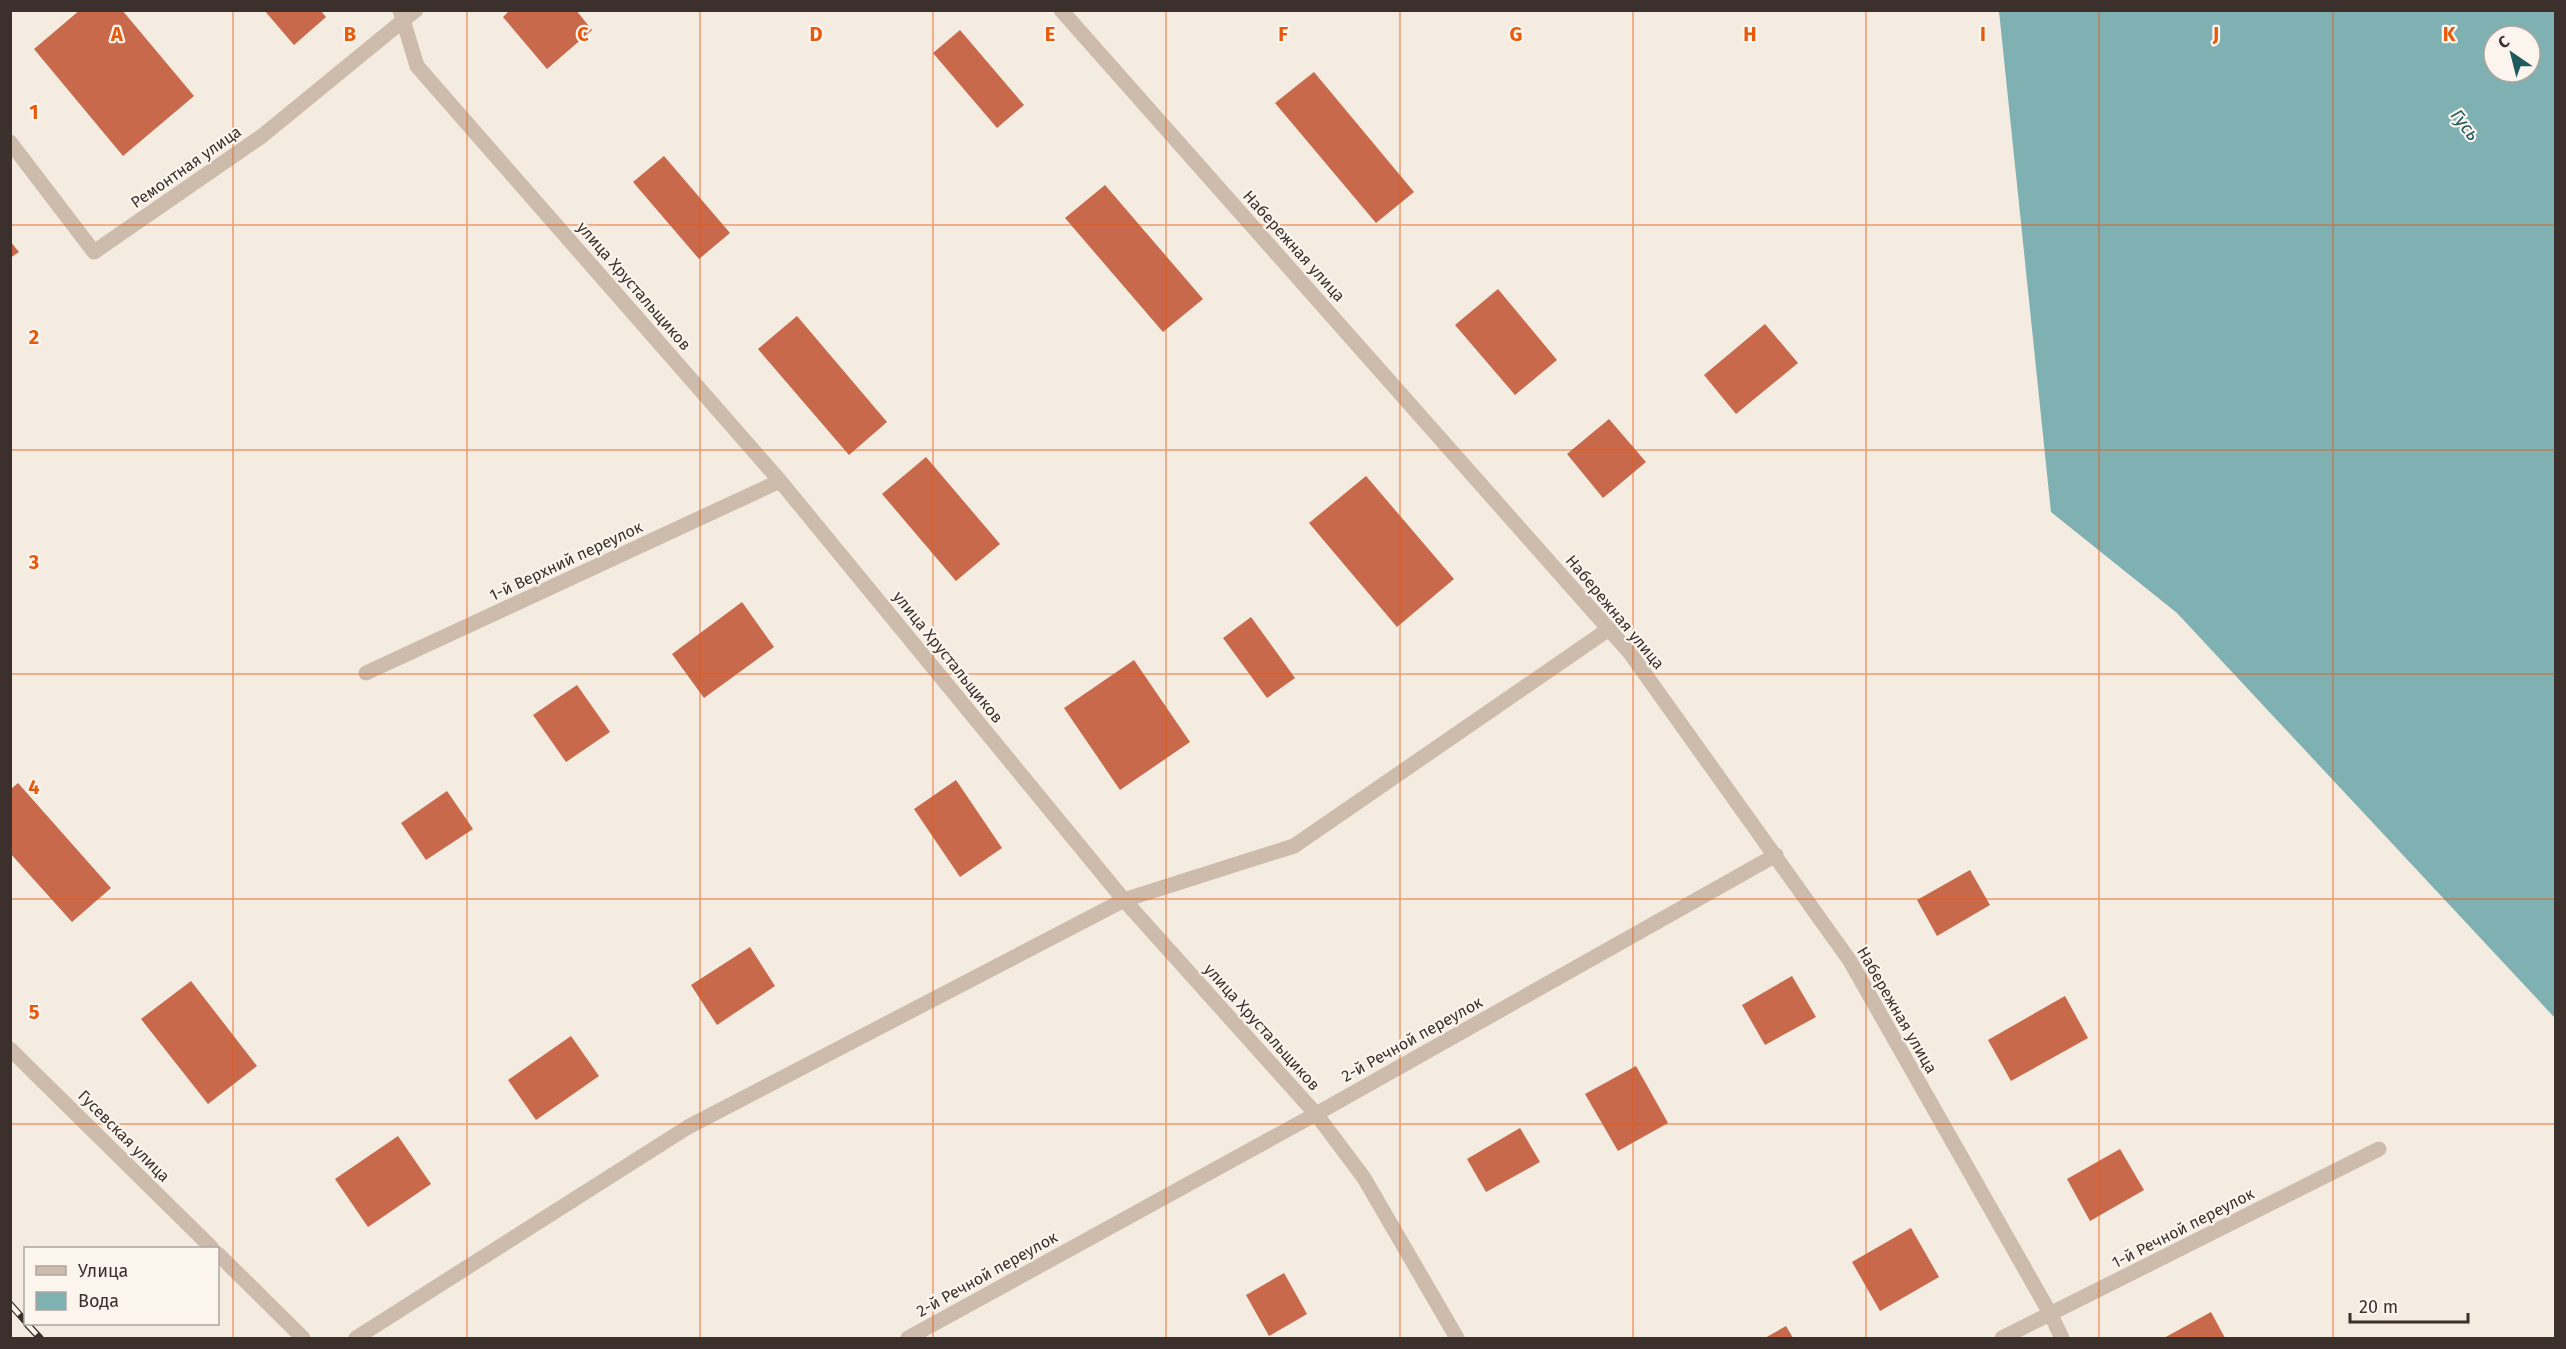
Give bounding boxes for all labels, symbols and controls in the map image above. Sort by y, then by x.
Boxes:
text: A [110,22,124,46]
text: B [344,22,356,46]
text: C [577,22,589,46]
text: D [809,22,823,46]
text: E [1045,22,1055,46]
text: F [1278,22,1288,46]
text: G [1510,22,1522,46]
text: H [1743,22,1757,46]
text: I [1980,22,1986,46]
text: J [2212,22,2219,46]
text: K [2443,22,2456,46]
north arrow [2482,24,2542,84]
text: С [2494,31,2514,53]
text: 1 [29,100,39,124]
water label: Гусь [2446,105,2484,145]
street label: Ремонтная улица [127,122,245,212]
street label: Набережная улица [1239,187,1349,305]
street label: улица Хрустальщиков [573,218,695,354]
text: 2 [29,325,39,349]
street label: 1-й Верхний переулок [486,517,646,605]
text: 3 [28,550,39,574]
street label: Набережная улица [1562,551,1668,673]
street label: улица Хрустальщиков [889,587,1007,727]
text: 4 [28,775,40,799]
street label: Набережная улица [1853,943,1941,1077]
street label: улица Хрустальщиков [1200,960,1324,1094]
street label: 2-й Речной переулок [1338,992,1486,1086]
text: 5 [29,1000,40,1024]
street label: Гусевская улица [74,1086,174,1186]
street label: 1-й Речной переулок [2109,1184,2258,1272]
street label: 2-й Речной переулок [913,1227,1061,1321]
legend [24,1247,219,1325]
text: Улица [78,1260,128,1282]
scale bar [2350,1286,2468,1324]
text: Вода [78,1290,119,1312]
text: 20 m [2359,1296,2398,1318]

